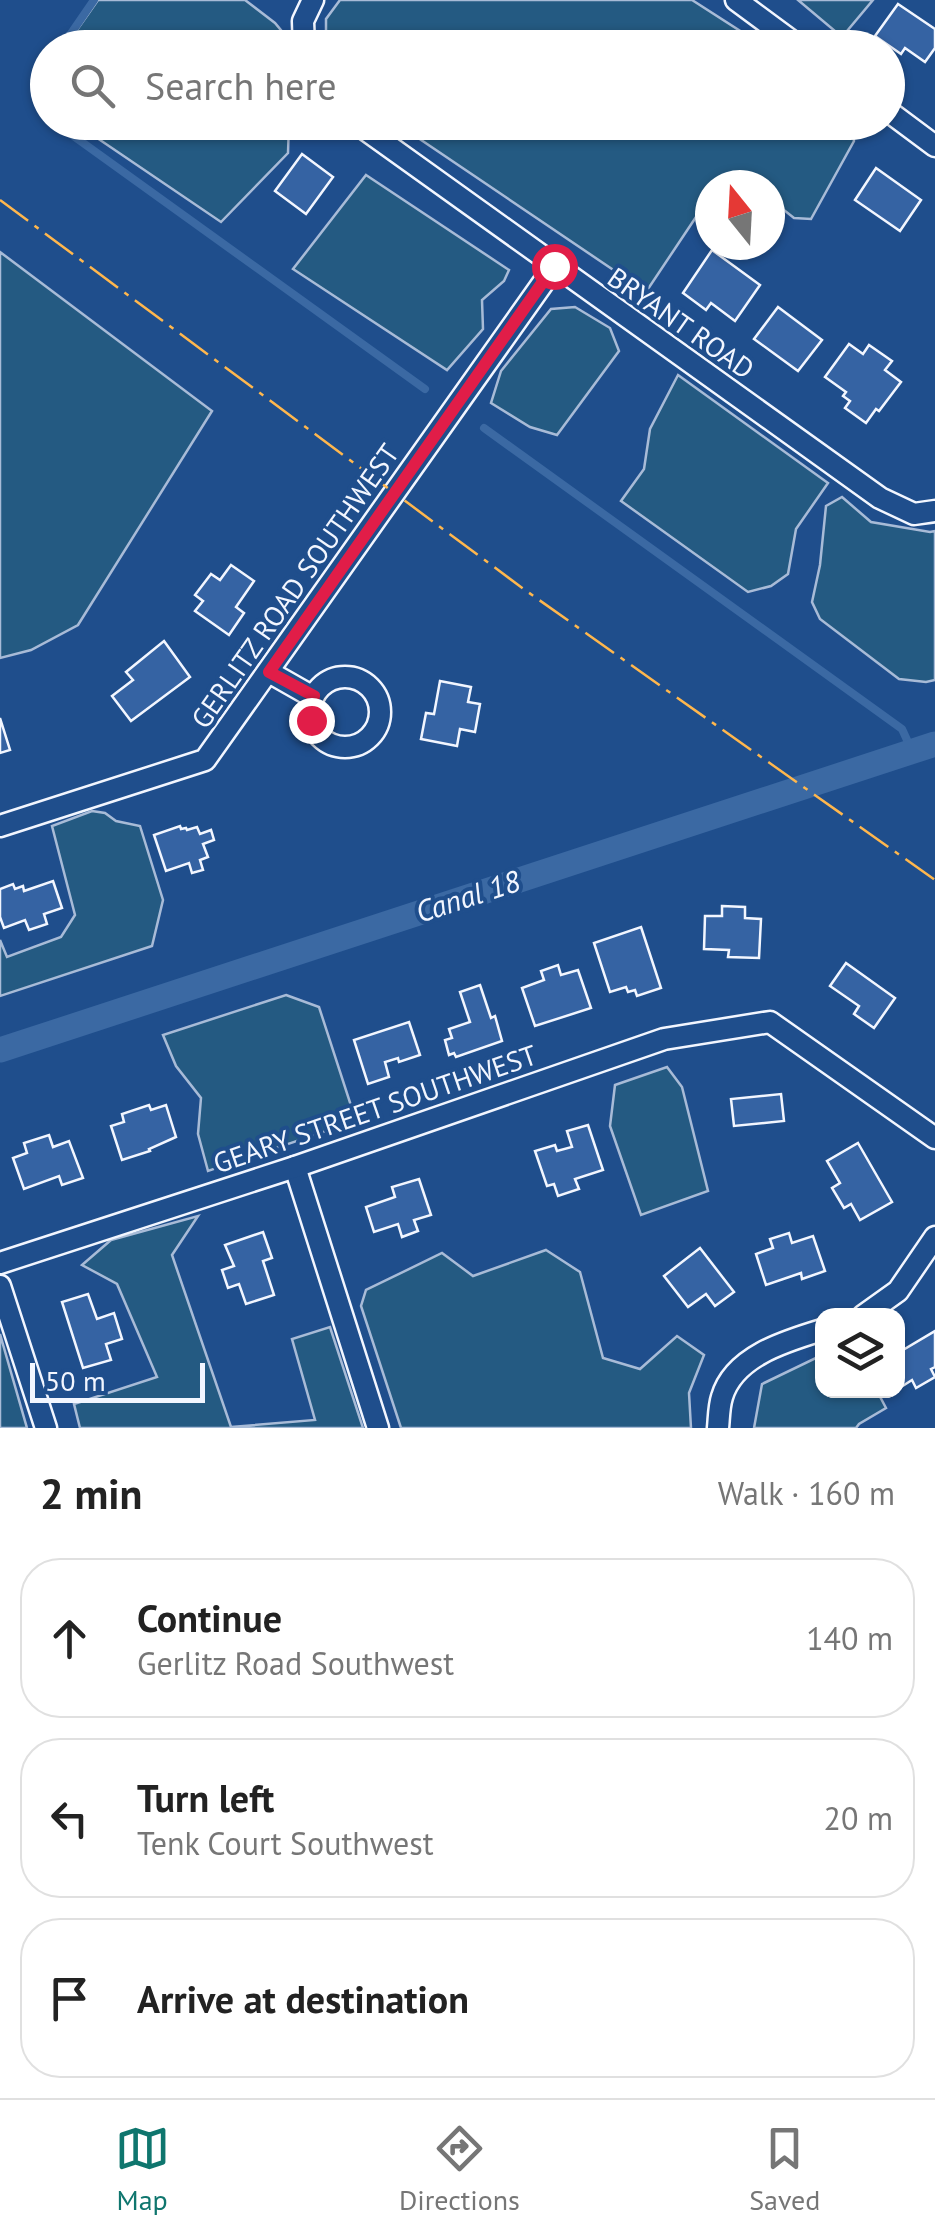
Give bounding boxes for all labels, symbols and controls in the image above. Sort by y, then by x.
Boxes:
search box [30,30,905,140]
icon: search [65,58,120,113]
text: Search here [145,61,337,110]
north arrow [695,170,785,260]
route start [532,244,578,290]
street label: BRYANT ROAD [601,258,762,387]
street label: GERLITZ ROAD SOUTHWEST [182,436,407,735]
route end [289,698,335,744]
water label: Canal 18 [410,860,525,931]
street label: GEARY STREET SOUTHWEST [208,1036,542,1181]
map controls [815,1308,905,1398]
button: layers [815,1308,905,1398]
scale bar [30,1358,205,1402]
text: 50 m [45,1362,106,1399]
text: 2 min [40,1466,142,1521]
text: Walk · 160 m [718,1472,895,1514]
text: Continue [137,1593,282,1642]
icon: ahead [42,1611,97,1666]
text: 140 m [806,1617,893,1659]
text: Gerlitz Road Southwest [137,1642,454,1684]
text: Turn left [137,1773,274,1822]
icon: left [42,1791,97,1846]
text: 20 m [824,1797,893,1839]
text: Tenk Court Southwest [137,1822,434,1864]
icon: arrive [42,1971,97,2026]
text: Arrive at destination [137,1974,469,2023]
tab: Map [115,2121,170,2218]
tab: Directions [399,2121,520,2218]
tab: Saved [749,2121,820,2218]

